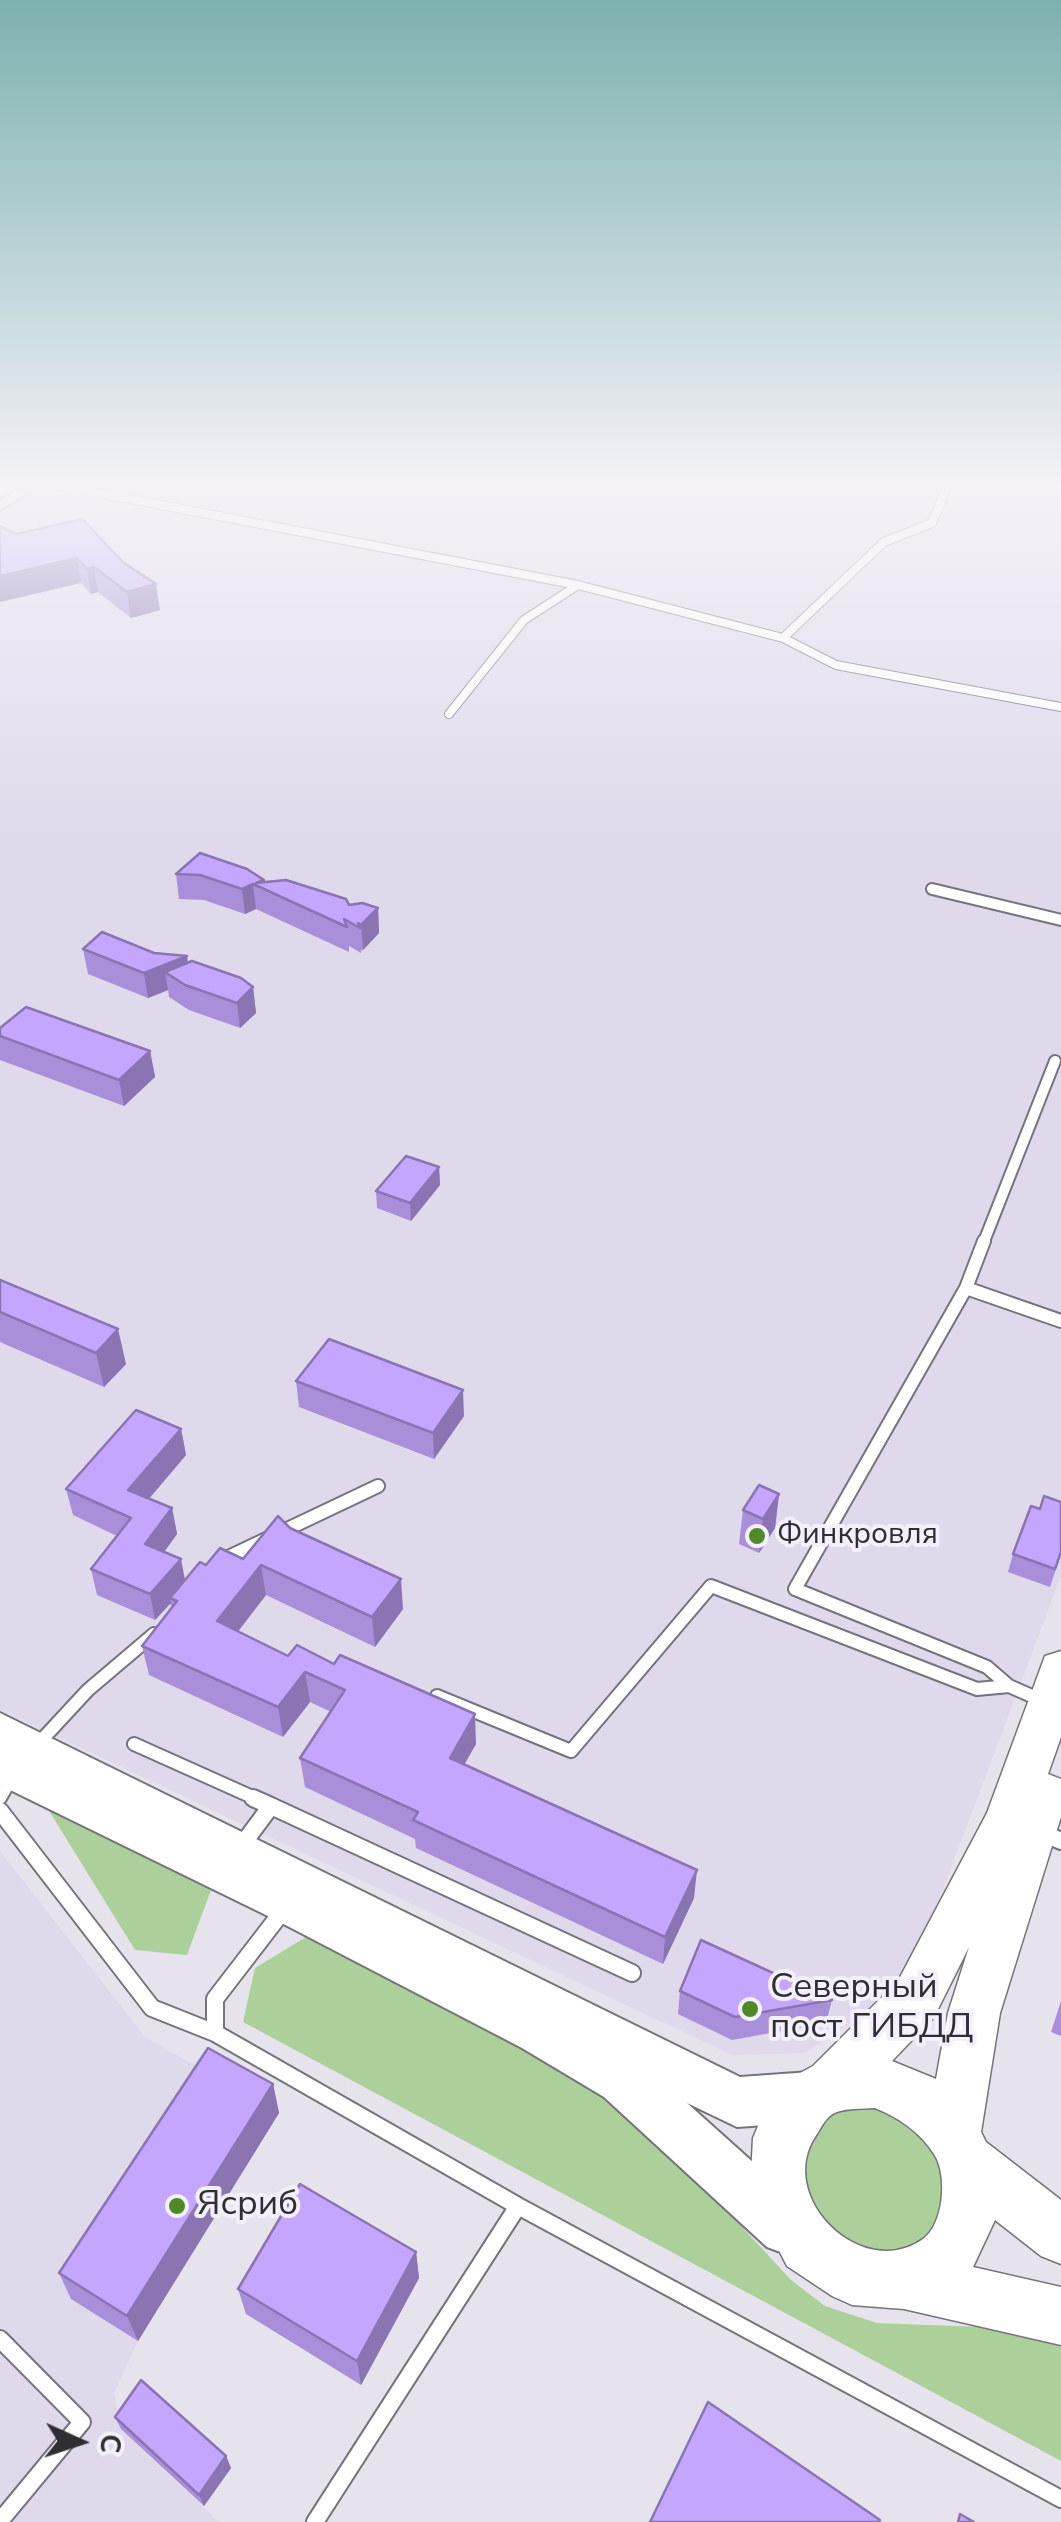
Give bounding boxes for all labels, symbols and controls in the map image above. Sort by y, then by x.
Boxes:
place label: Финкровля [777,1518,938,1554]
marker: Финкровля [746,1525,768,1547]
place label: Северный пост ГИБДД [770,1968,973,2050]
marker: Северный пост ГИБДД [739,1998,761,2020]
place label: Ясриб [197,2185,298,2227]
marker: Ясриб [166,2195,188,2217]
north arrow [30,2392,130,2492]
text: С [90,2433,129,2454]

